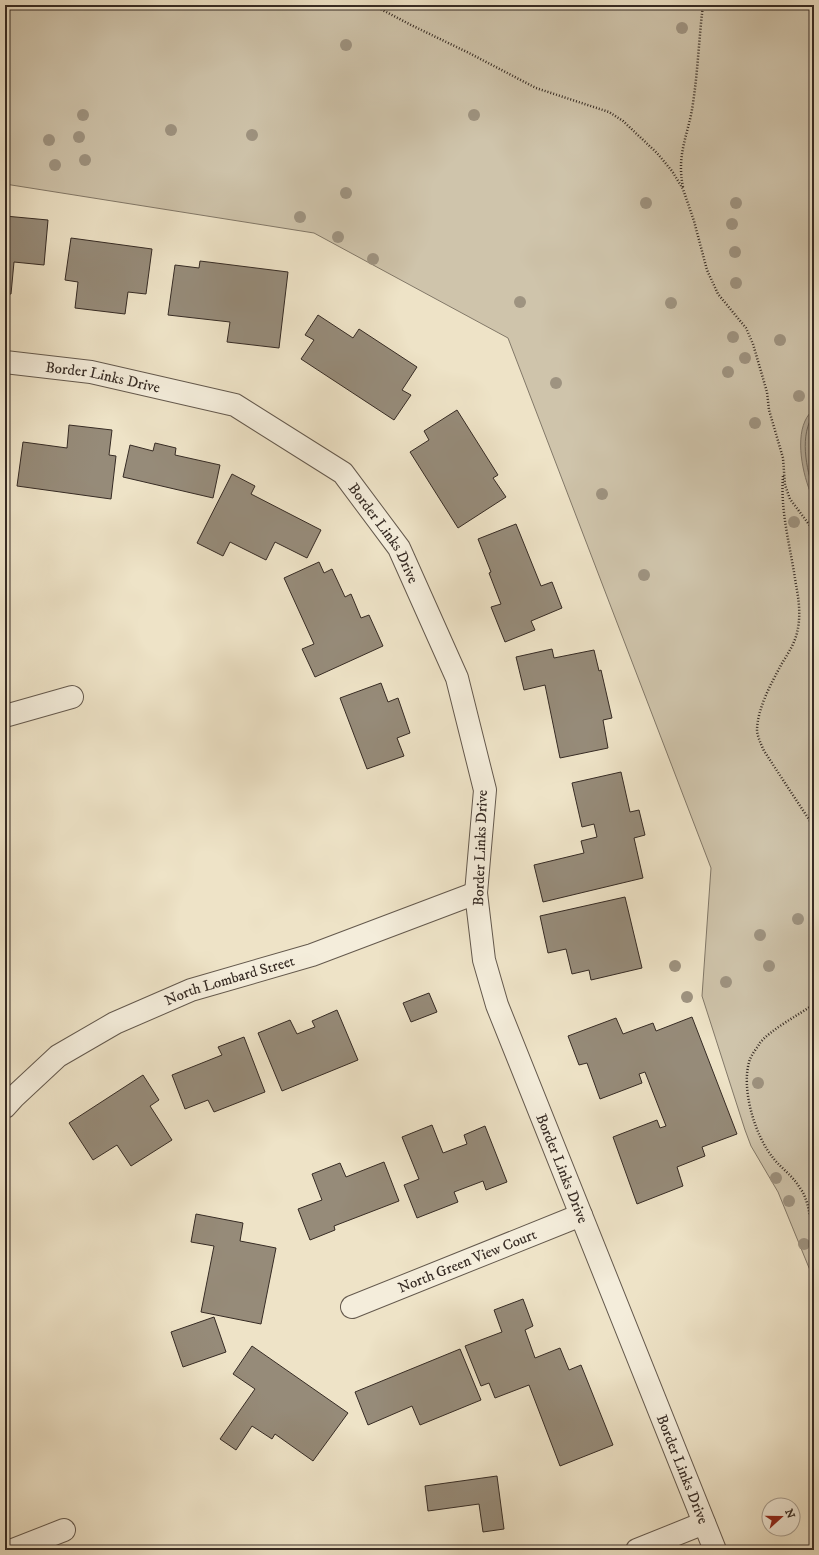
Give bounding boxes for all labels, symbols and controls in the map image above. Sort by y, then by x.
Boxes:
street label: Border Links Drive [44,358,162,398]
street label: Border Links Drive [344,479,423,587]
street label: Border Links Drive [469,790,492,906]
street label: North Lombard Street [162,951,297,1010]
street label: Border Links Drive [531,1111,592,1226]
street label: North Green View Court [395,1225,539,1298]
street label: Border Links Drive [652,1412,713,1527]
north arrow [761,1497,801,1537]
text: N [781,1507,798,1520]

